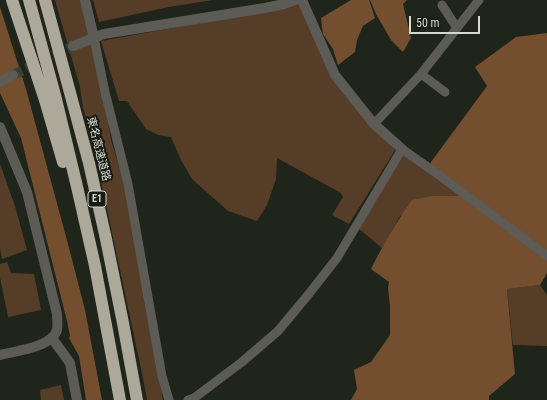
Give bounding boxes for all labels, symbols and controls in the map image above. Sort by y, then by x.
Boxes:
scale bar [411,8,482,34]
text: 50 m [416,16,440,30]
street label: 東名高速道路 [84,115,112,183]
road number: E1 [88,191,106,207]

